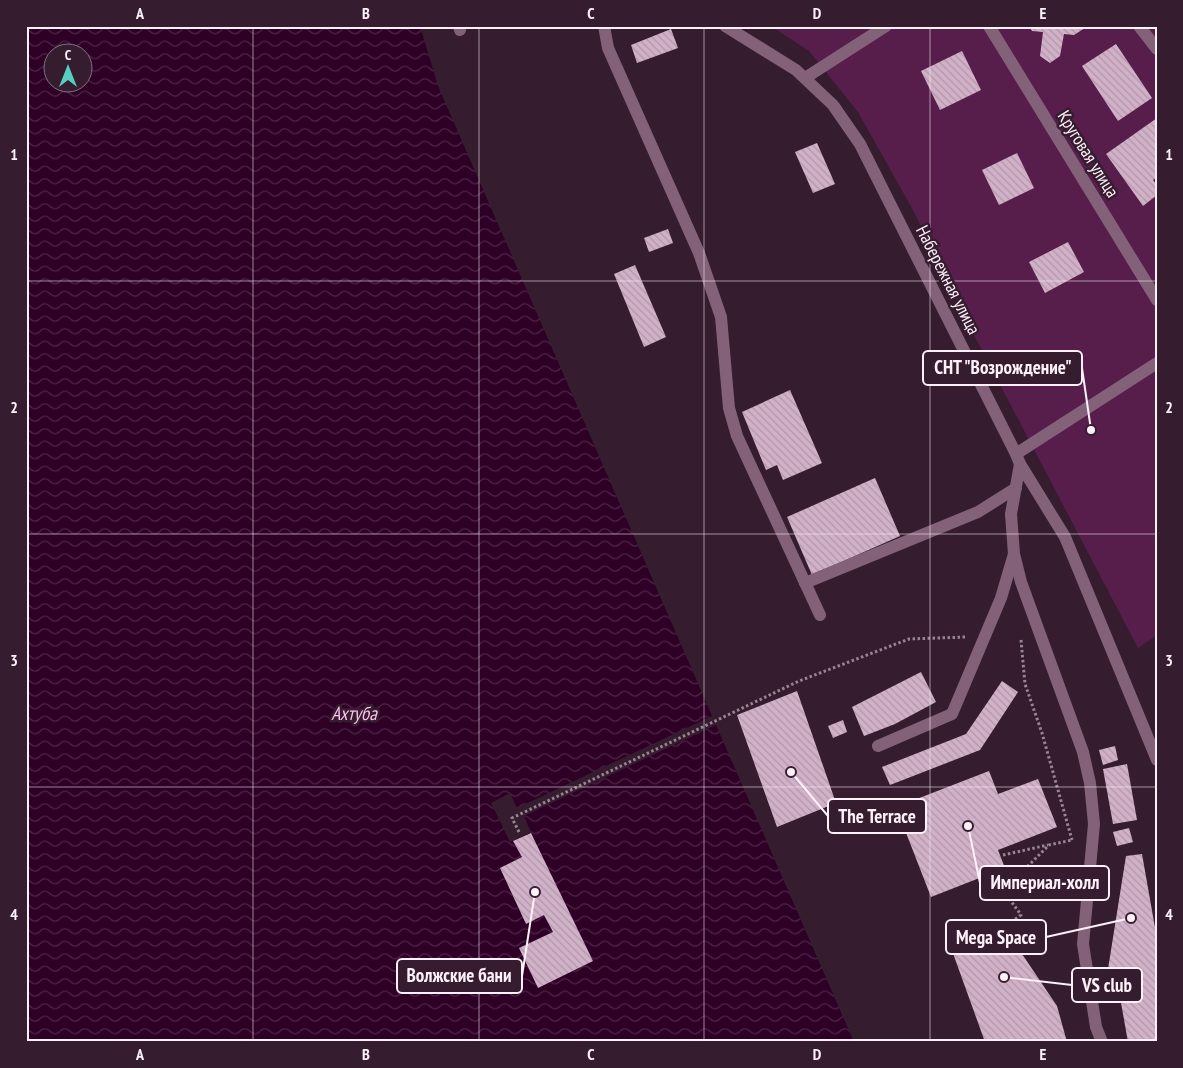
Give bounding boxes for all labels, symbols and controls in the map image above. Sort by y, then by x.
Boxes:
text: A [135,3,145,23]
text: B [362,3,370,23]
text: C [587,3,595,23]
text: D [813,3,822,23]
text: E [1040,3,1047,23]
north arrow [42,42,92,92]
text: С [65,46,72,64]
street label: Круговая улица [1053,106,1124,201]
text: 1 [10,144,18,164]
text: 1 [1165,144,1173,164]
street label: Набережная улица [911,221,986,338]
callout: СНТ "Возрождение" [923,351,1082,385]
text: СНТ "Возрождение" [934,355,1072,379]
text: 2 [10,397,18,417]
text: 2 [1165,397,1173,417]
text: 3 [10,650,18,670]
text: 3 [1165,650,1173,670]
water label: Ахтуба [331,701,378,725]
callout: The Terrace [828,799,926,833]
text: The Terrace [838,804,916,828]
callout: Империал-холл [980,866,1109,900]
text: Империал-холл [990,870,1100,894]
text: 4 [10,904,18,924]
text: 4 [1165,904,1173,924]
callout: Mega Space [946,920,1046,954]
text: Mega Space [956,925,1036,949]
callout: Волжские бани [397,959,522,993]
text: Волжские бани [406,963,512,987]
callout: VS club [1072,968,1142,1002]
text: VS club [1081,973,1132,997]
text: A [135,1044,145,1064]
text: B [362,1044,370,1064]
text: C [587,1044,595,1064]
text: D [813,1044,822,1064]
text: E [1040,1044,1047,1064]

